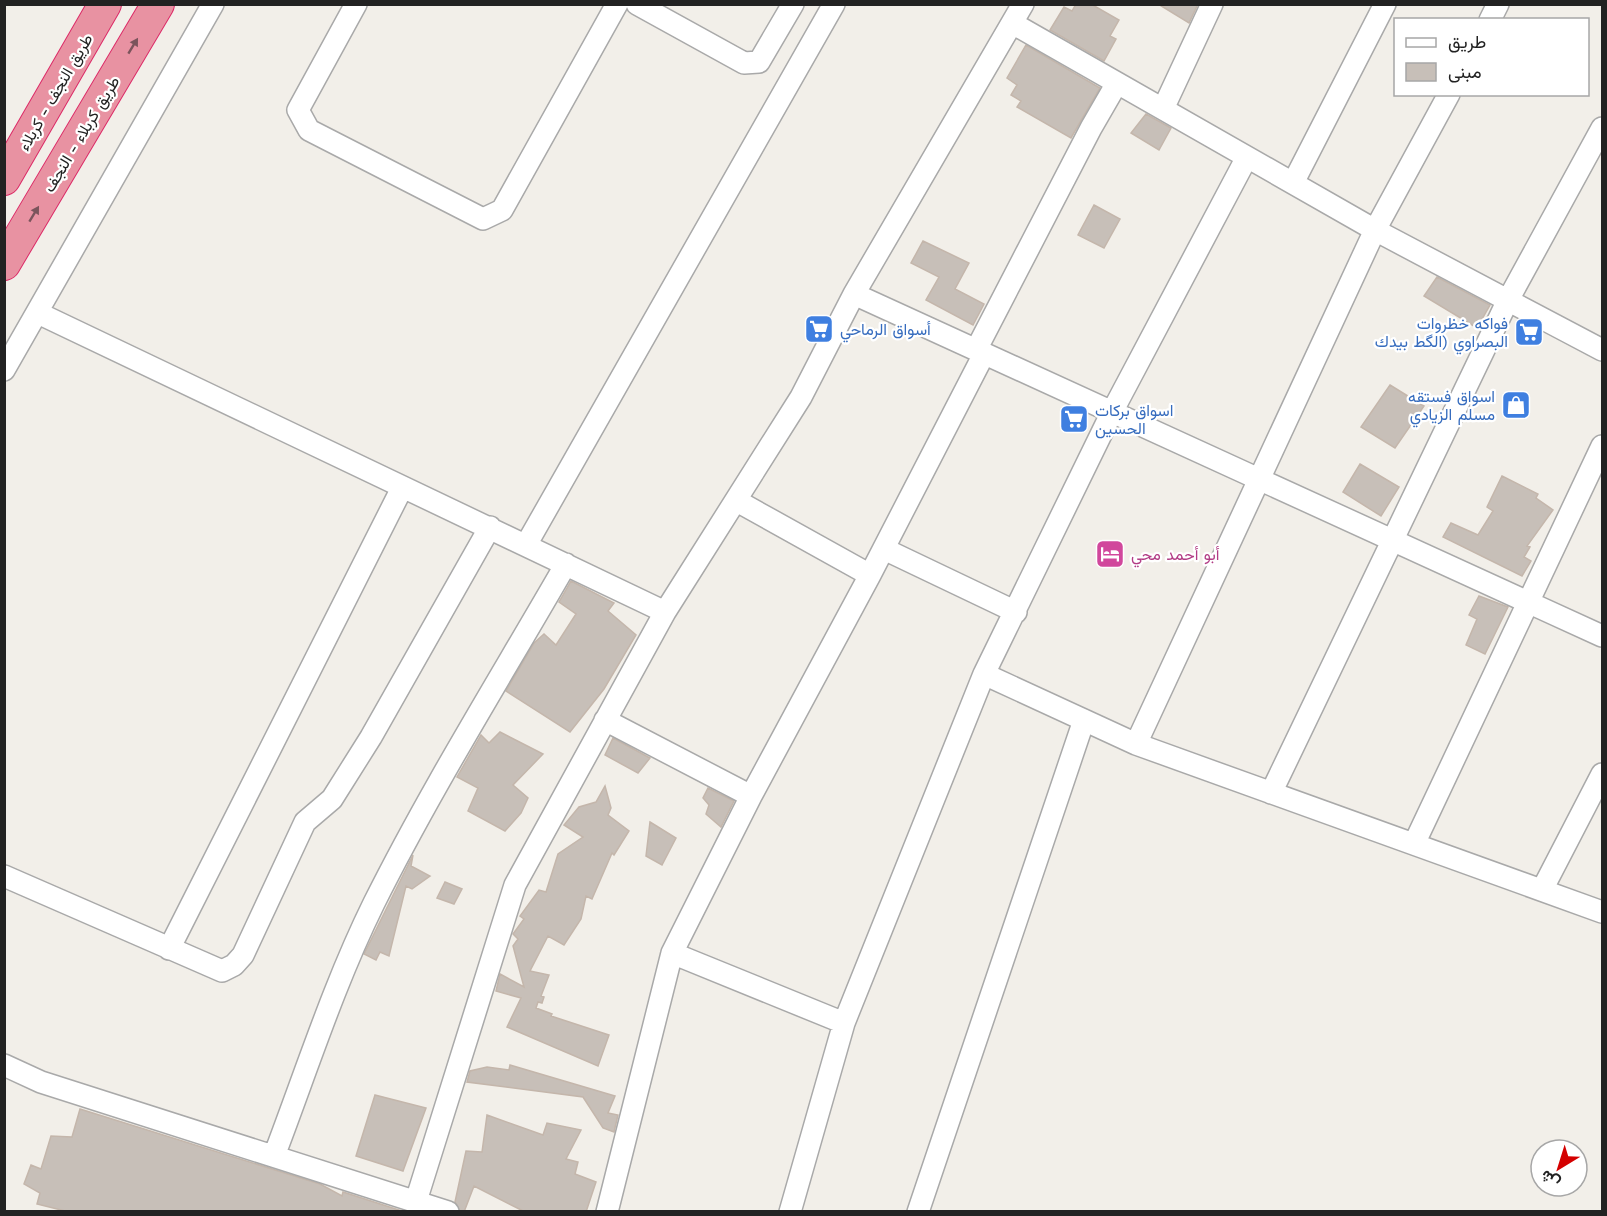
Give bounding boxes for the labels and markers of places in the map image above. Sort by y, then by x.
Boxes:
supermarket icon: أسواق الرماحي [803,313,835,345]
place label: فواكه خظروات البصراوي (الگط بيدك [1375,314,1508,355]
supermarket icon: فواكه خظروات البصراوي (الگط بيدك [1513,316,1545,348]
place label: أسواق الرماحي [840,320,931,343]
place label: اسواق فستقه مسلم الزيادي [1408,387,1495,428]
shop icon: اسواق فستقه مسلم الزيادي [1500,389,1532,421]
place label: اسواق بركات الحسين [1095,401,1173,439]
supermarket icon: اسواق بركات الحسين [1058,403,1090,435]
hotel icon: أبو أحمد محي [1094,538,1126,570]
place label: أبو أحمد محي [1131,545,1220,568]

